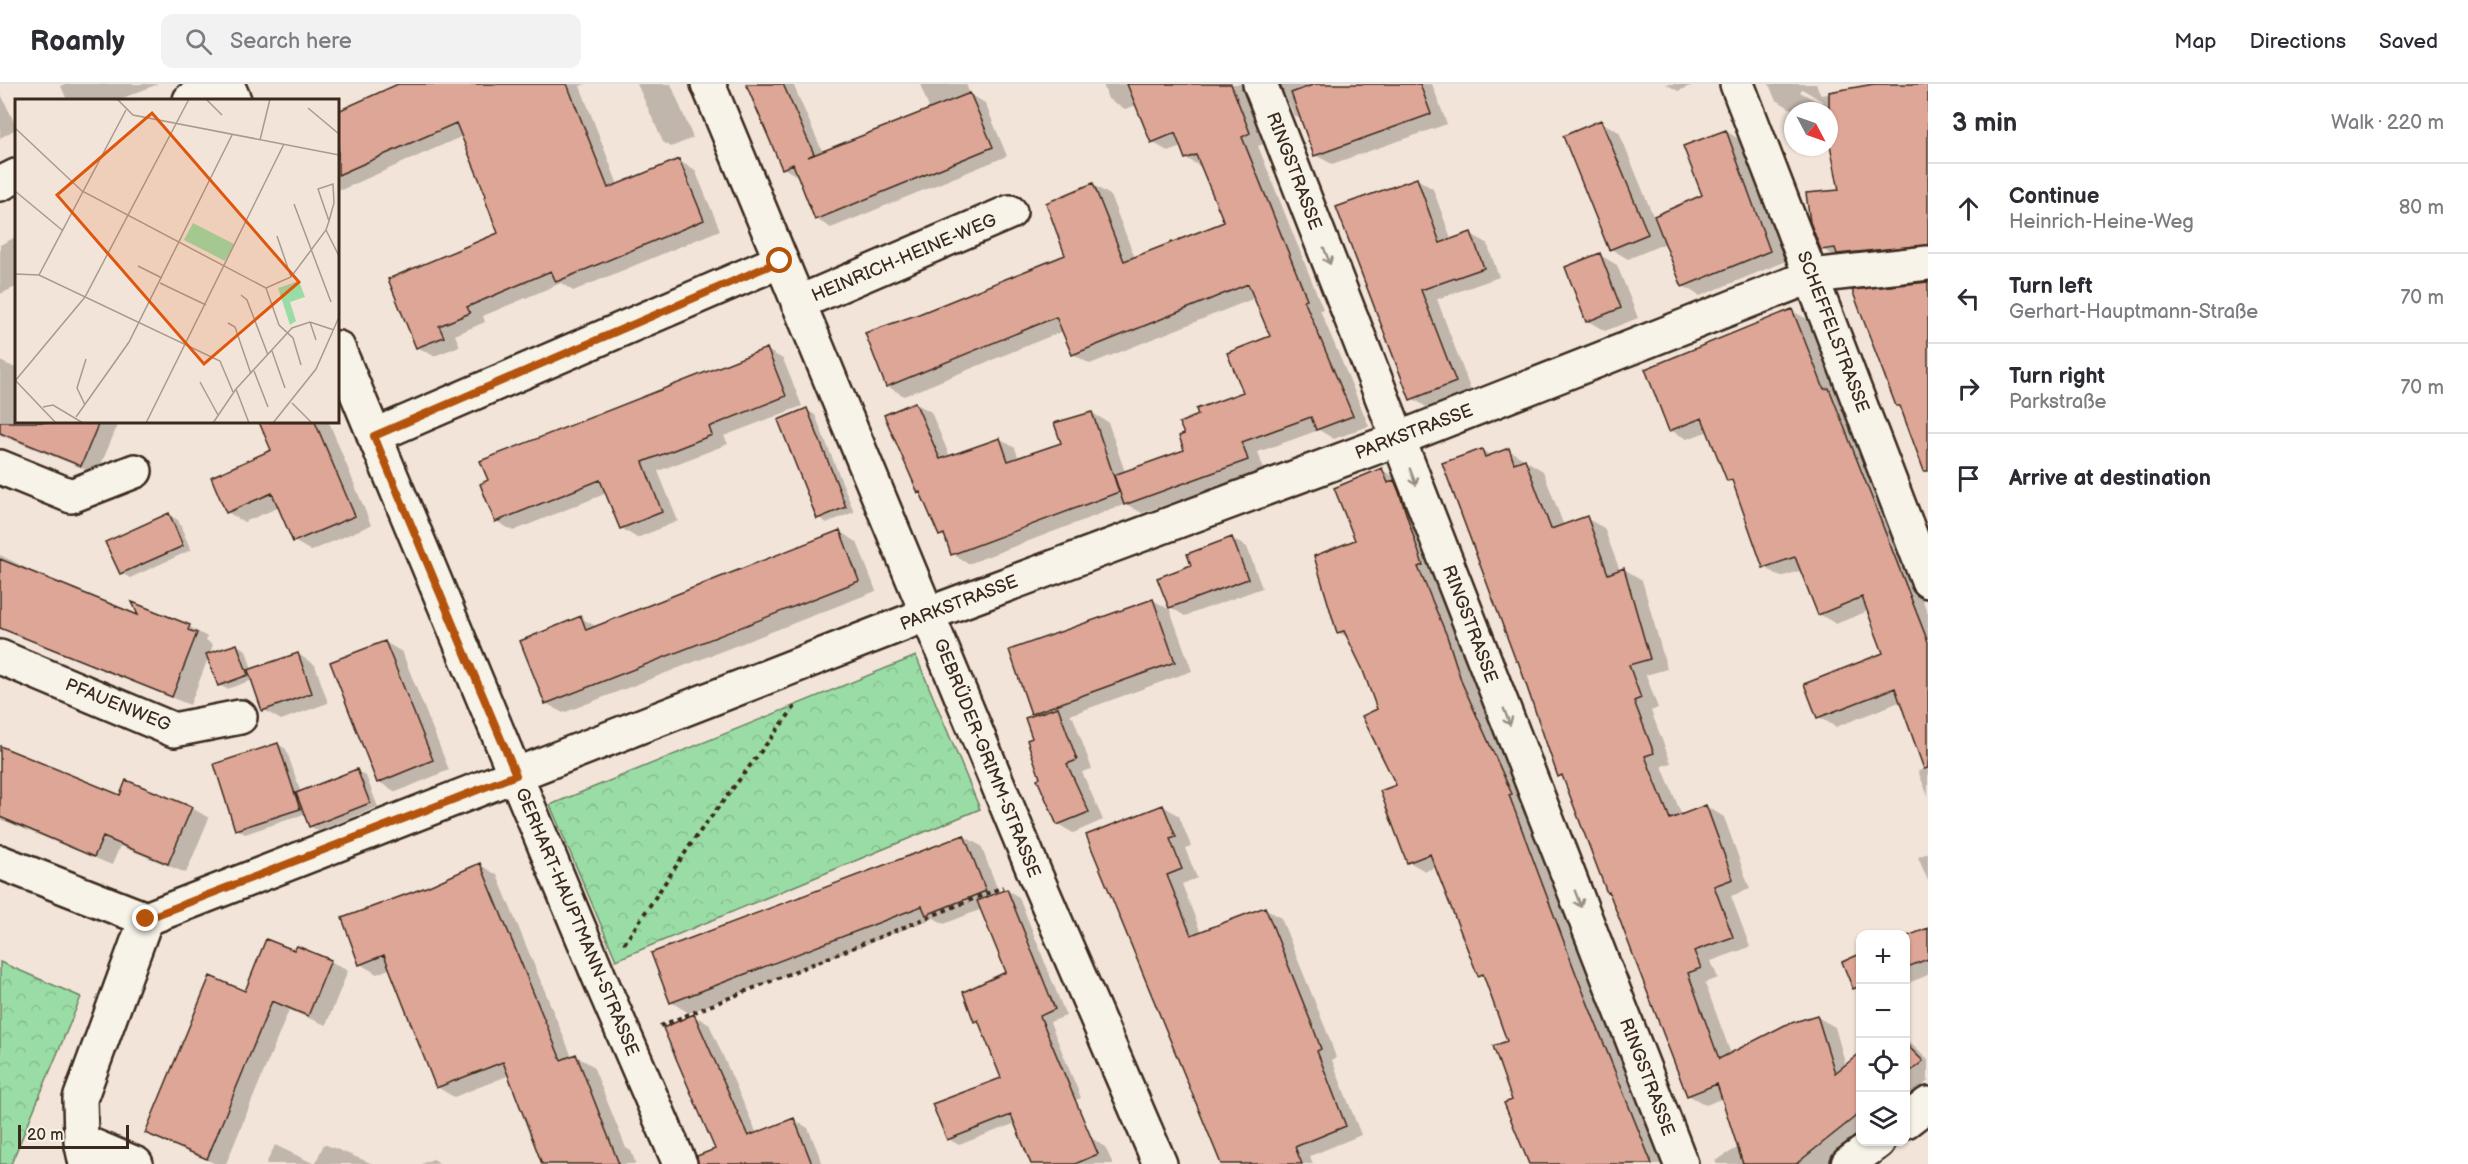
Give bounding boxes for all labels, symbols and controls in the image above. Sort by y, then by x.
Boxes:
search box [161,14,581,68]
text: Roamly [30,25,125,58]
icon: search [182,25,215,58]
text: Search here [230,28,352,55]
text: Map [2174,29,2217,54]
text: Directions [2250,29,2346,54]
text: Saved [2379,29,2438,54]
inset map [15,99,339,423]
north arrow [1784,102,1838,156]
text: 3 min [1952,108,2017,139]
street label: RINGSTRASSE [1262,109,1326,233]
text: Walk · 220 m [2331,111,2444,135]
text: Continue [2009,183,2099,210]
icon: ahead [1952,192,1985,225]
text: 80 m [2399,196,2444,220]
street label: HEINRICH-HEINE-WEG [808,210,1000,306]
text: Heinrich-Heine-Weg [2009,210,2194,234]
one-way arrow [1322,246,1333,265]
route start [766,247,792,273]
street label: SCHEFFELSTRASSE [1793,248,1874,416]
text: Turn left [2009,273,2093,300]
icon: left [1952,282,1985,315]
text: 70 m [2400,286,2444,310]
text: Gerhart-Hauptmann-Straße [2009,300,2258,324]
text: Turn right [2009,363,2105,390]
icon: right [1952,372,1985,405]
text: 70 m [2400,376,2444,400]
text: Parkstraße [2009,390,2106,414]
street label: PARKSTRASSE [1352,400,1476,464]
icon: arrive [1952,462,1985,495]
text: Arrive at destination [2009,465,2211,492]
one-way arrow [1408,467,1419,486]
street label: RINGSTRASSE [1438,562,1502,686]
street label: PARKSTRASSE [897,571,1021,635]
street label: GEBRÜDER-GRIMM-STRASSE [929,635,1046,881]
street label: PFAUENWEG [62,674,174,736]
one-way arrow [1502,707,1513,726]
street label: GERHART-HAUPTMANN-STRASSE [511,785,643,1059]
one-way arrow [1573,889,1584,907]
route end [132,905,158,931]
map controls [1856,930,1910,1146]
button: + [1856,930,1910,984]
button: − [1856,984,1910,1038]
street label: RINGSTRASSE [1615,1015,1679,1139]
button: locate [1856,1038,1910,1092]
button: layers [1856,1092,1910,1146]
scale bar [18,1122,129,1150]
text: 20 m [27,1126,63,1145]

